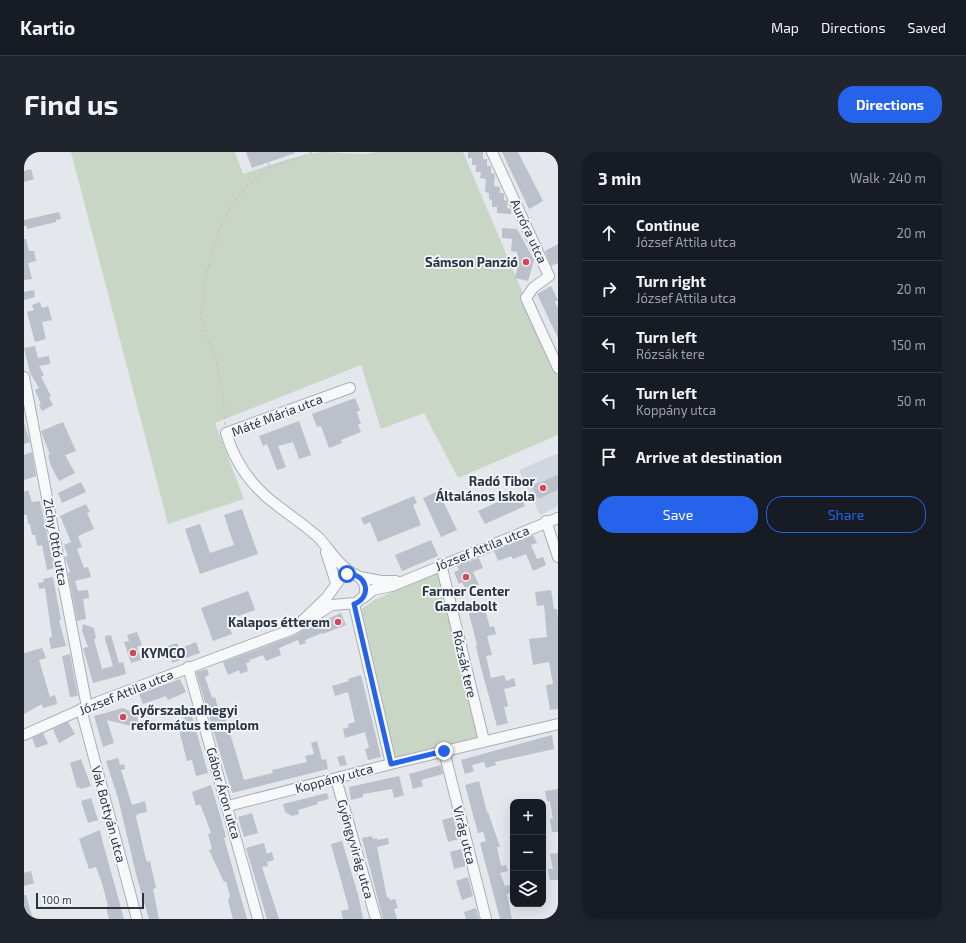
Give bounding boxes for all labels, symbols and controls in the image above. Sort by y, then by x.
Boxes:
text: Kartio [20,16,75,39]
text: Map [771,19,799,36]
text: Directions [821,19,886,36]
text: Saved [908,19,946,36]
button: Directions [838,86,942,123]
text: Find us [24,87,118,121]
text: 3 min [598,168,641,188]
text: Walk · 240 m [850,170,926,186]
street label: Auróra utca [507,196,551,266]
text: Continue [636,216,699,234]
icon: ahead [598,222,620,244]
text: 20 m [897,225,926,241]
text: József Attila utca [636,234,736,250]
place label: Sámson Panzió [425,254,518,270]
marker: Sámson Panzió [521,257,531,267]
text: Turn right [636,272,706,290]
icon: right [598,278,620,300]
text: 20 m [897,281,926,297]
text: József Attila utca [636,290,736,306]
text: Turn left [636,328,697,346]
icon: left [598,334,620,356]
text: 150 m [892,337,926,353]
text: Rózsák tere [636,346,705,362]
text: Turn left [636,384,697,402]
street label: Máté Mária utca [229,390,325,440]
icon: left [598,390,620,412]
text: 50 m [897,393,926,409]
text: Koppány utca [636,402,716,418]
icon: arrive [598,446,620,468]
text: Arrive at destination [636,448,782,466]
place label: Radó Tibor Általános Iskola [436,473,535,504]
marker: Radó Tibor Általános Iskola [538,483,548,493]
button: Save [598,496,758,533]
button: Share [766,496,926,533]
street label: Zichy Ottó utca [40,497,72,587]
street label: József Attila utca [433,522,531,574]
route start [338,565,356,583]
marker: Farmer Center Gazdabolt [461,572,471,582]
place label: Farmer Center Gazdabolt [422,583,510,614]
place label: Kalapos étterem [228,614,330,630]
marker: Kalapos étterem [333,617,343,627]
street label: Rózsák tere [449,629,481,699]
place label: KYMCO [141,645,186,661]
marker: KYMCO [128,648,138,658]
street label: József Attila utca [77,666,175,718]
place label: Győrszabadhegyi református templom [131,702,259,733]
marker: Győrszabadhegyi református templom [118,712,128,722]
route end [435,742,453,760]
street label: Gábor Áron utca [203,745,246,841]
street label: Koppány utca [293,760,375,796]
street label: Vak Bottyán utca [88,764,130,864]
street label: Gyöngyvirág utca [334,798,378,900]
map controls [510,799,546,907]
button: + [510,799,546,835]
street label: Virág utca [450,804,480,866]
button: − [510,835,546,871]
button: layers [510,871,546,907]
scale bar [36,891,144,910]
text: 100 m [42,893,72,906]

